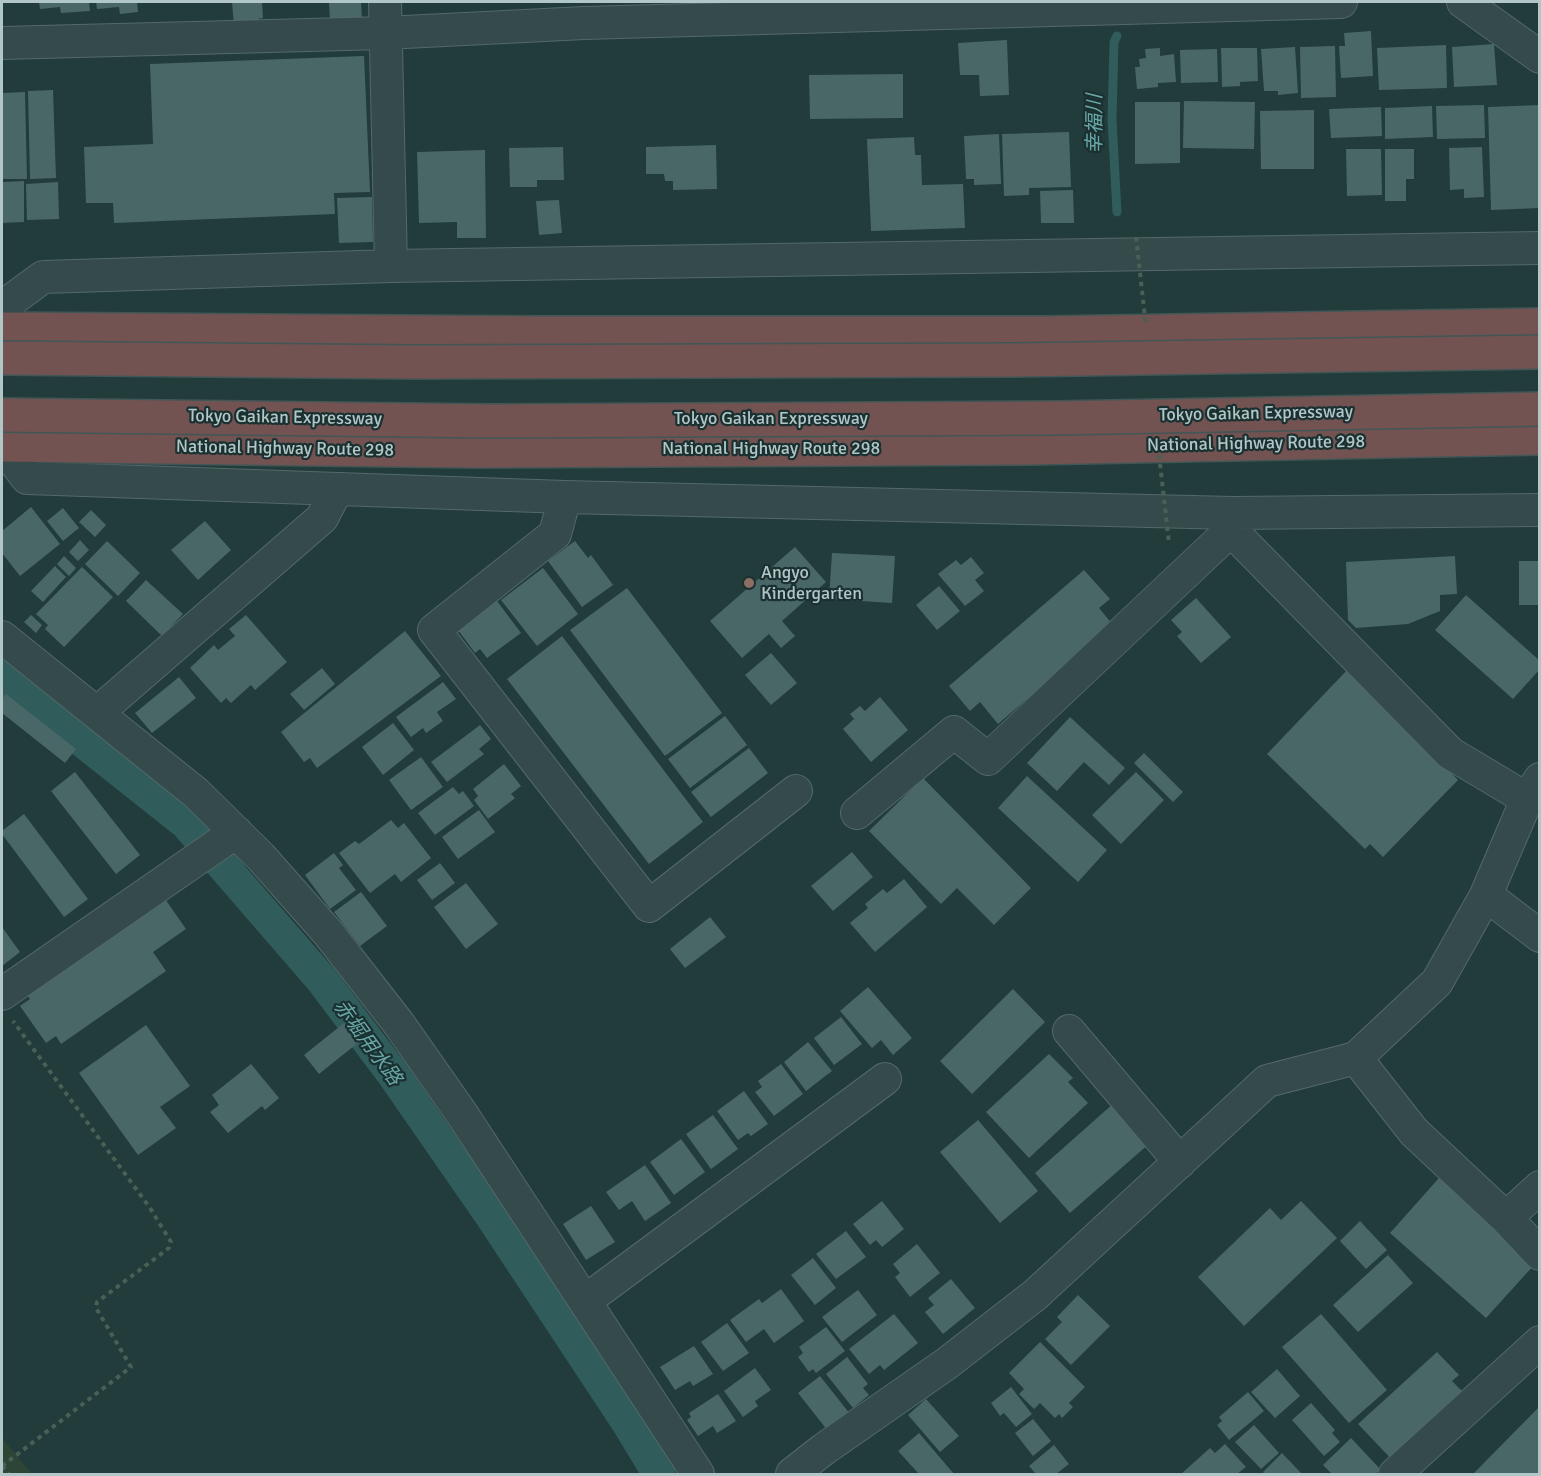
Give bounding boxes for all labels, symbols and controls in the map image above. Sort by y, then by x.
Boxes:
water label: 幸福川 [1084,94,1108,154]
street label: Tokyo Gaikan Expressway [1159,402,1353,426]
street label: Tokyo Gaikan Expressway [188,406,382,430]
street label: Tokyo Gaikan Expressway [674,408,868,430]
street label: National Highway Route 298 [1147,431,1365,457]
street label: National Highway Route 298 [176,436,394,462]
street label: National Highway Route 298 [662,438,880,460]
place label: Angyo Kindergarten [761,562,862,604]
marker: Angyo Kindergarten [742,576,756,590]
water label: 赤堀用水路 [328,995,406,1091]

